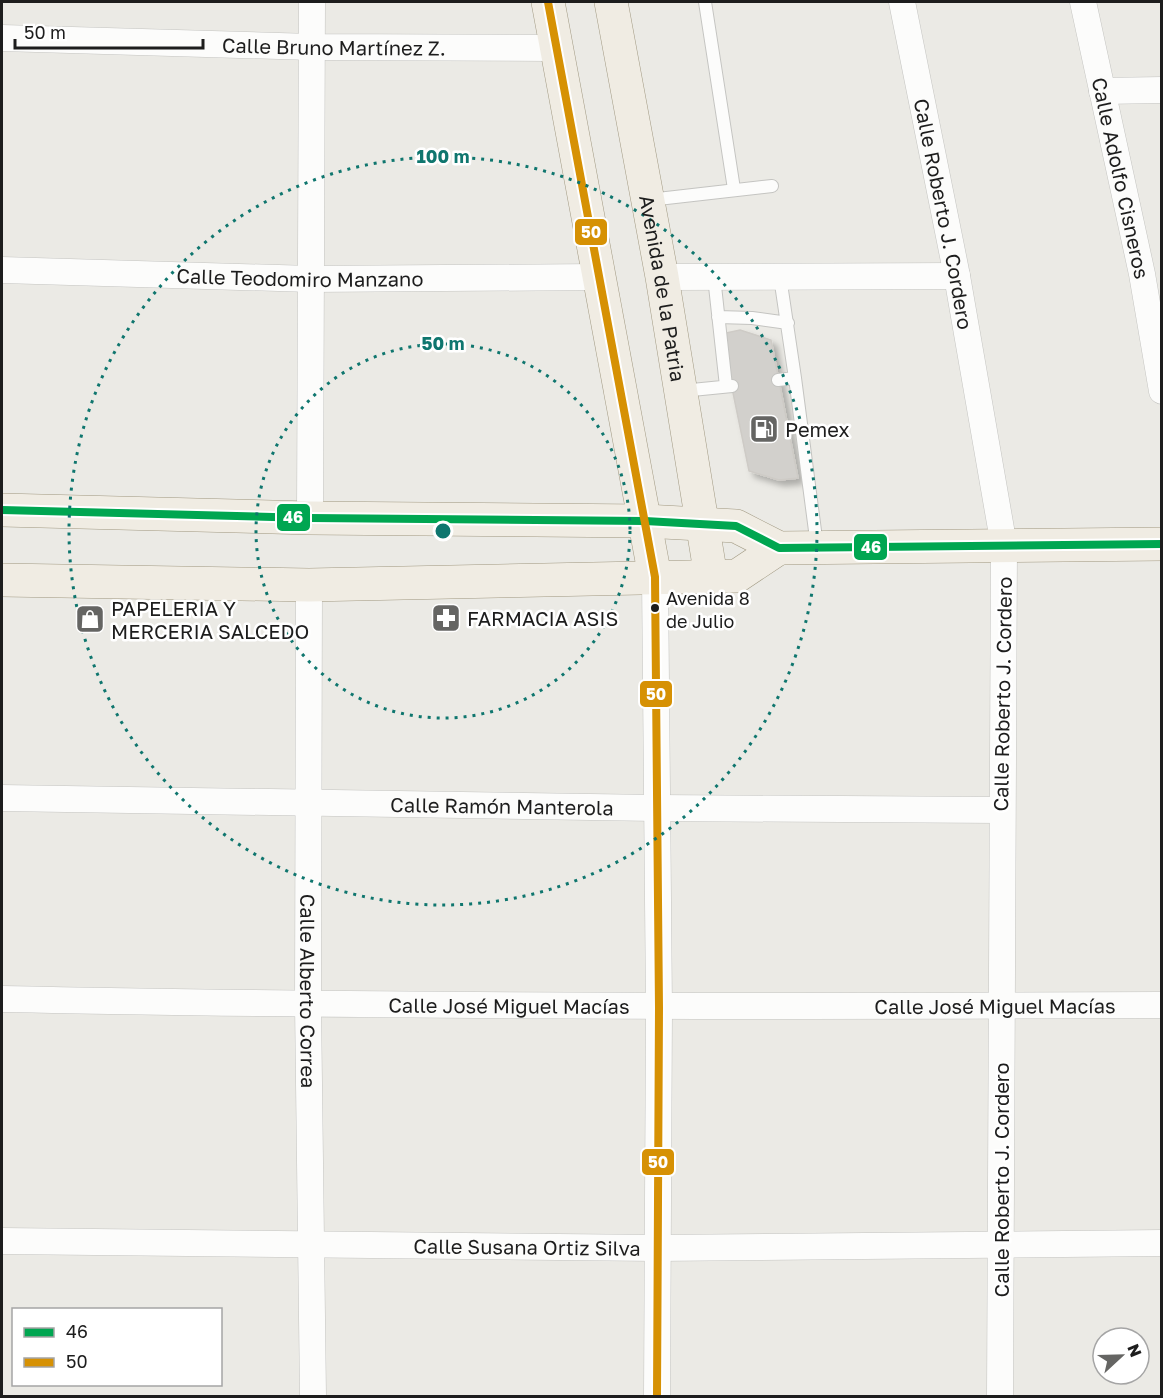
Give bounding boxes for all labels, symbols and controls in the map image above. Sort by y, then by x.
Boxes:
scale bar [15,12,202,50]
text: 50 m [24,21,66,43]
street label: Calle Bruno Martínez Z. [222,32,446,60]
street label: Calle Adolfo Cisneros [1088,75,1155,281]
street label: Calle Roberto J. Cordero [910,96,978,331]
text: 100 m [417,145,469,167]
street label: Avenida de la Patria [635,193,691,383]
line badge: 50 [574,218,608,246]
text: 50 [581,222,601,242]
street label: Calle Teodomiro Manzano [176,263,423,291]
text: 50 m [422,332,464,354]
fuel station icon: Pemex [748,413,780,445]
place label: Pemex [785,417,849,441]
line badge: 46 [276,503,311,532]
text: 46 [283,507,303,527]
centre of rings [433,521,453,541]
line badge: 46 [853,533,888,561]
text: 46 [861,537,881,557]
street label: Calle Roberto J. Cordero [988,576,1016,812]
place label: Avenida 8 de Julio [666,587,750,632]
place label: PAPELERIA Y MERCERIA SALCEDO [111,596,309,643]
pharmacy icon: FARMACIA ASIS [430,602,462,634]
marker: Avenida 8 de Julio [649,602,661,614]
shop icon: PAPELERIA Y MERCERIA SALCEDO [74,603,106,635]
place label: FARMACIA ASIS [467,606,618,630]
line badge: 50 [639,680,673,708]
text: 50 [646,684,666,704]
street label: Calle Ramón Manterola [390,792,614,819]
street label: Calle Alberto Correa [296,894,321,1088]
street label: Calle José Miguel Macías [388,993,630,1018]
street label: Calle José Miguel Macías [874,993,1116,1018]
street label: Calle Roberto J. Cordero [989,1063,1013,1297]
line badge: 50 [641,1148,675,1176]
text: 50 [648,1152,668,1172]
street label: Calle Susana Ortiz Silva [413,1233,641,1260]
legend [12,1308,222,1386]
text: 46 [66,1320,88,1342]
north arrow [1091,1326,1151,1386]
text: N [1123,1341,1146,1360]
text: 50 [66,1350,88,1372]

